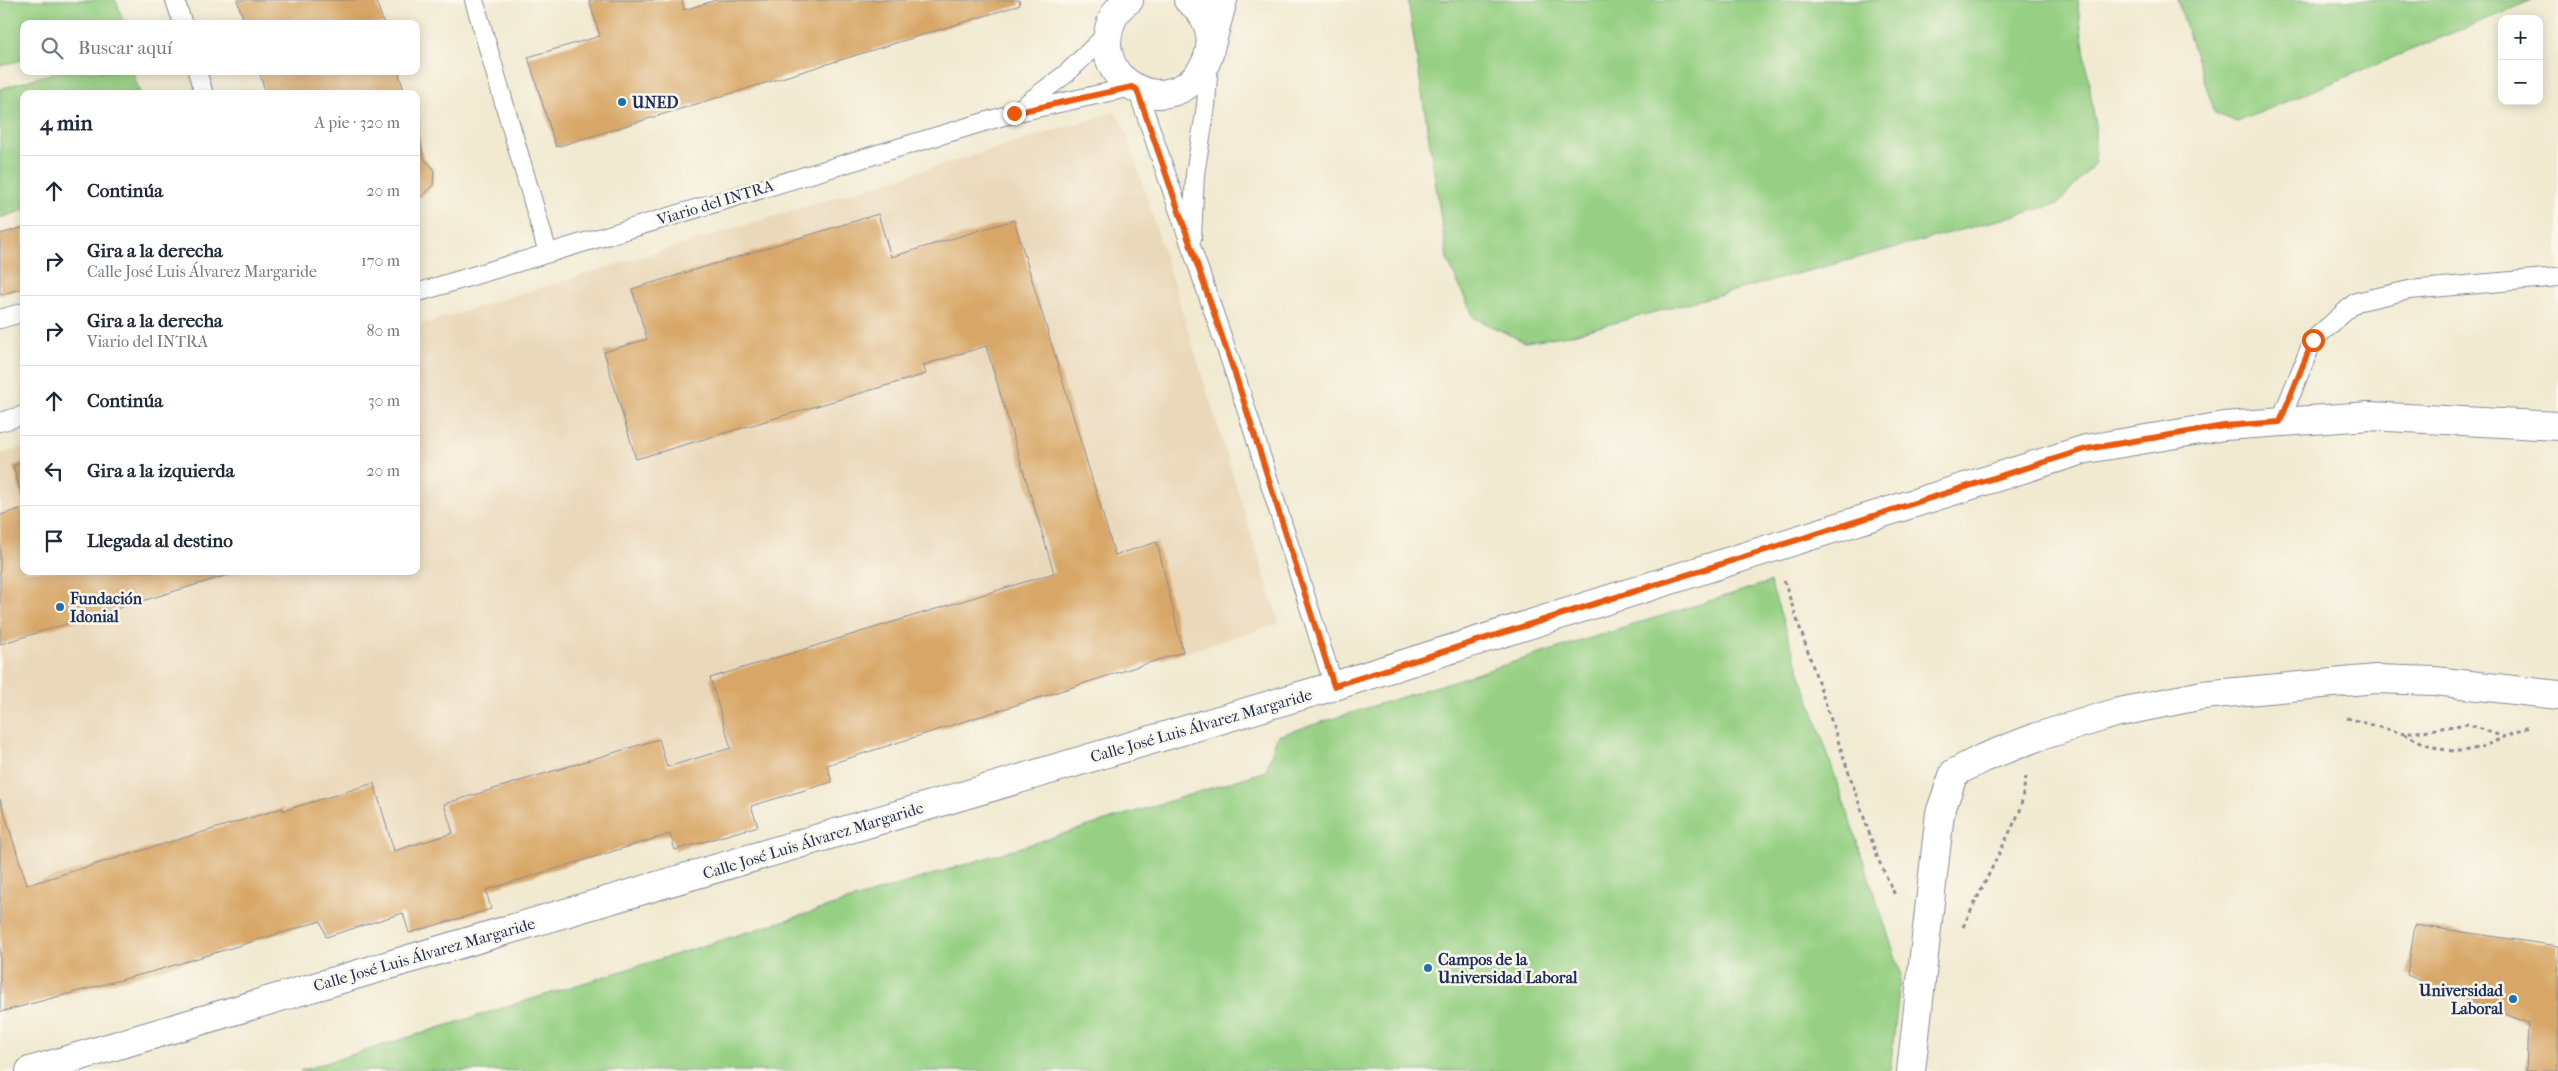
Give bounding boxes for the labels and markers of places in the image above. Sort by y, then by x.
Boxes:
place label: UNED [631,93,679,112]
marker: UNED [616,96,628,108]
place label: Fundación Idonial [69,589,143,626]
marker: Fundación Idonial [54,601,66,613]
place label: Campos de la Universidad Laboral [1437,950,1578,987]
marker: Campos de la Universidad Laboral [1422,962,1434,974]
place label: Universidad Laboral [2418,981,2504,1018]
marker: Universidad Laboral [2507,993,2519,1005]

